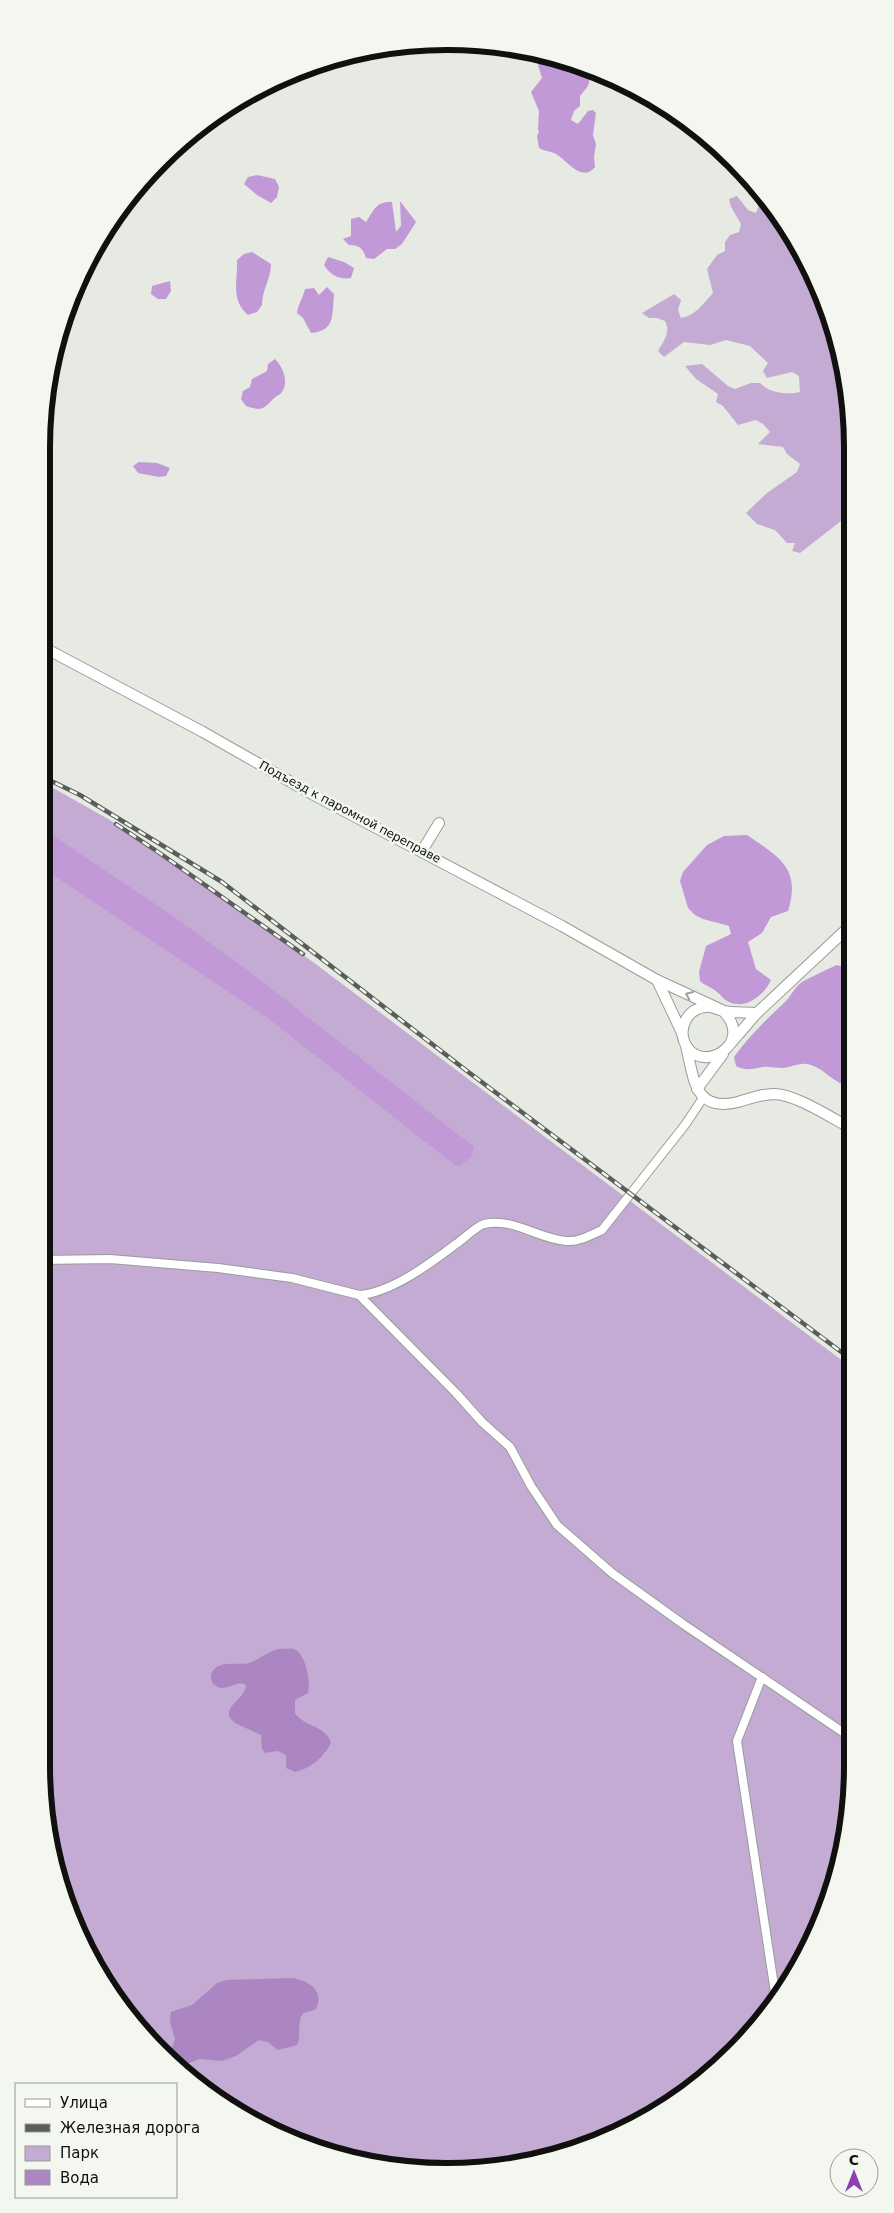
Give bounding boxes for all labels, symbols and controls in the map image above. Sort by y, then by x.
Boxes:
street label: Подъезд к паромной переправе [257,758,443,866]
one-way arrow [685,991,694,1002]
legend [15,2083,178,2198]
text: Улица [60,2094,108,2112]
text: Железная дорога [60,2119,200,2137]
text: Парк [60,2144,99,2162]
north arrow [829,2148,879,2198]
text: С [849,2152,859,2168]
text: Вода [60,2169,99,2187]

